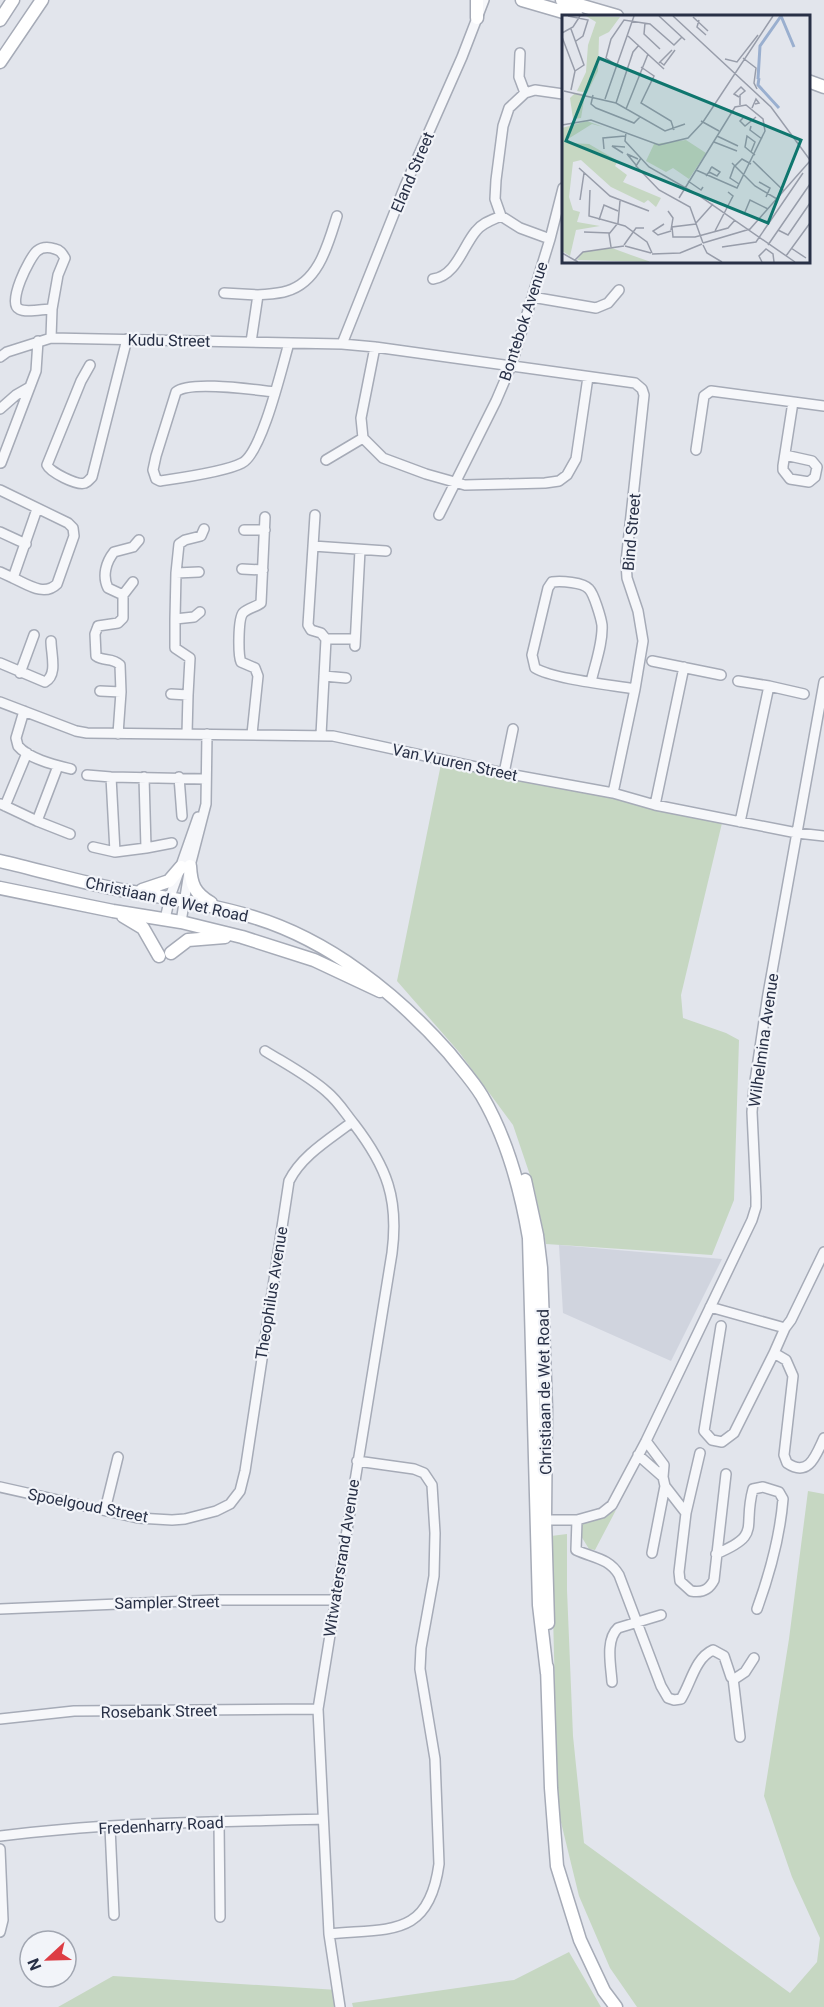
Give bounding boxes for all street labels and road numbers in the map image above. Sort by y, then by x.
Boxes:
street label: Eland Street [387,129,438,215]
street label: Bontebok Avenue [495,259,552,383]
street label: Kudu Street [127,330,211,351]
street label: Bind Street [619,492,644,572]
street label: Van Vuuren Street [390,740,519,785]
street label: Christiaan de Wet Road [84,873,250,926]
street label: Wilhelmina Avenue [745,972,782,1108]
street label: Theophilus Avenue [252,1225,291,1361]
street label: Christiaan de Wet Road [534,1309,555,1475]
street label: Witwatersrand Avenue [320,1478,363,1638]
street label: Spoelgoud Street [26,1485,150,1526]
street label: Sampler Street [114,1592,220,1613]
street label: Rosebank Street [101,1701,217,1722]
street label: Fredenharry Road [98,1813,224,1838]

